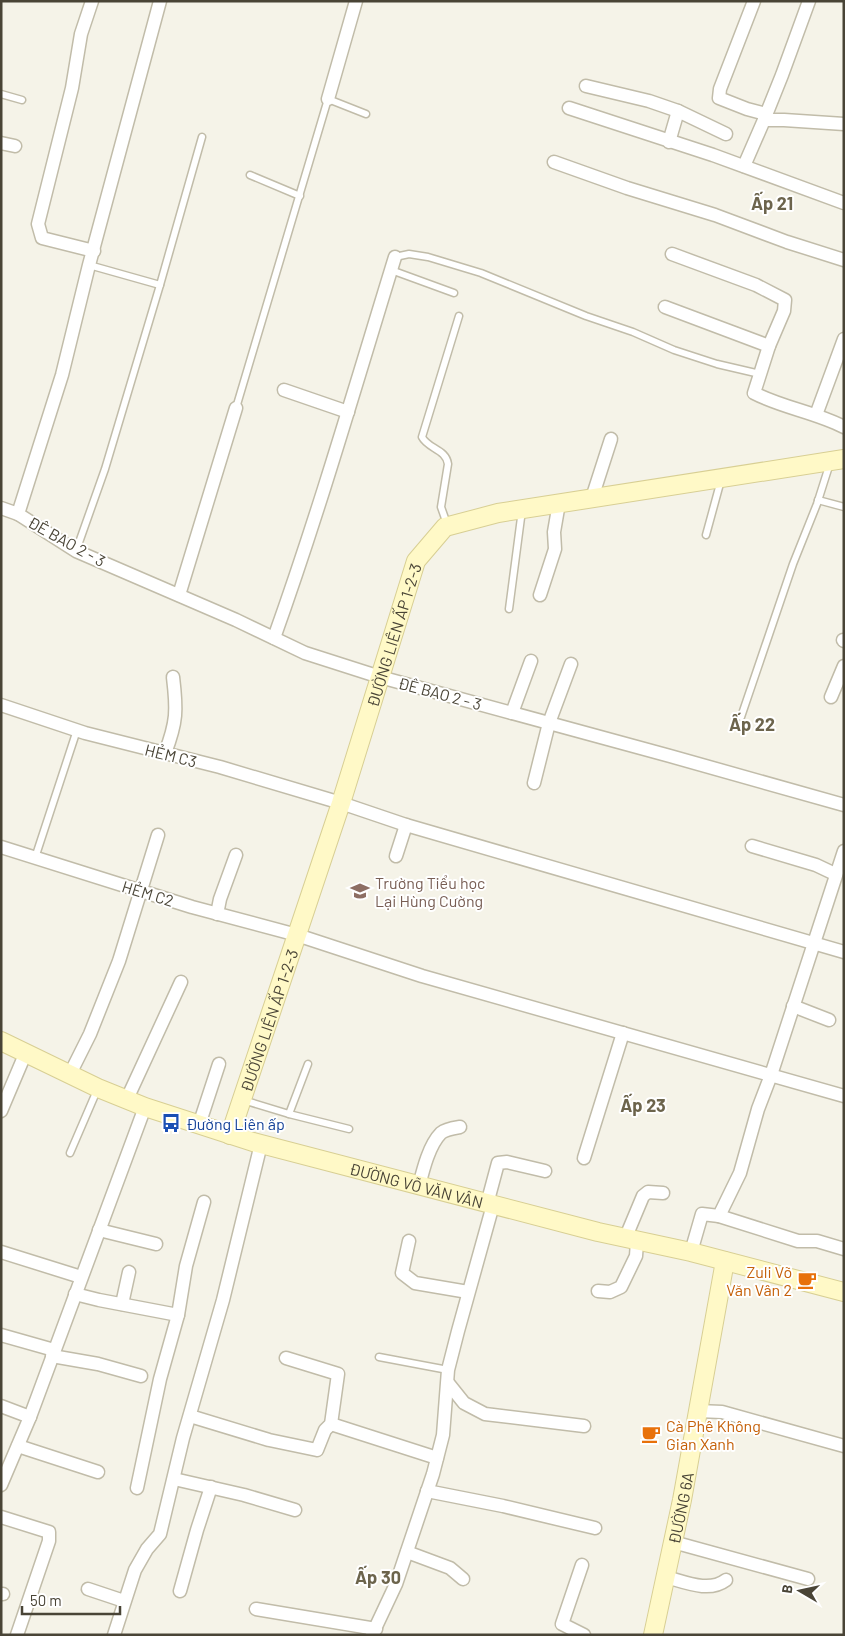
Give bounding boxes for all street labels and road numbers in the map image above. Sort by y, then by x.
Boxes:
street label: ĐÊ BAO 2 - 3 [25,512,109,570]
street label: ĐƯỜNG LIÊN ẤP 1-2-3 [362,561,424,709]
street label: ĐÊ BAO 2 - 3 [396,673,484,713]
street label: HẺM C3 [143,739,199,771]
street label: HẺM C2 [120,876,176,910]
street label: ĐƯỜNG LIÊN ẤP 1-2-3 [236,946,301,1094]
street label: ĐƯỜNG VÕ VĂN VÂN [348,1158,485,1211]
street label: ĐƯỜNG 6A [663,1470,696,1546]

